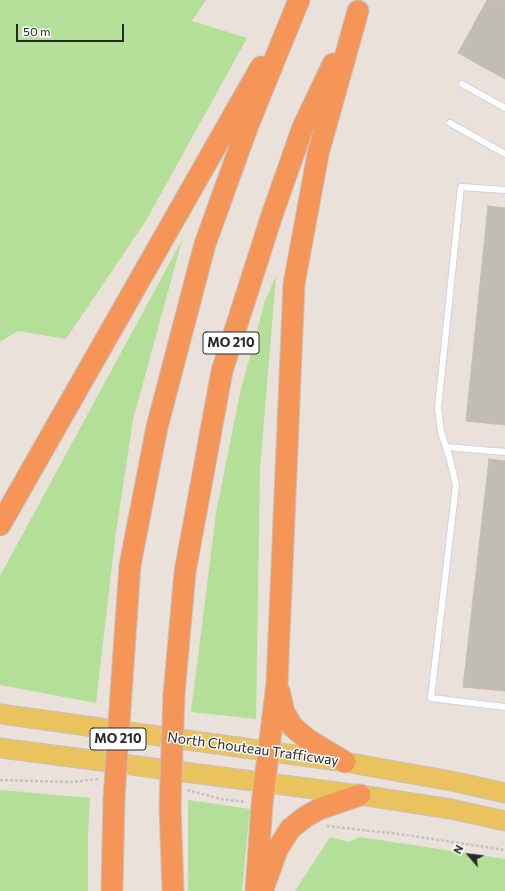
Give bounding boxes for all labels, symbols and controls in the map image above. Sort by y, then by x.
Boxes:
scale bar [18,16,126,42]
text: 50 m [23,24,51,38]
road number: MO 210 [203,332,259,354]
road number: MO 210 [90,728,146,750]
street label: North Chouteau Trafficway [166,729,340,769]
north arrow [449,835,489,875]
text: N [450,842,466,856]

